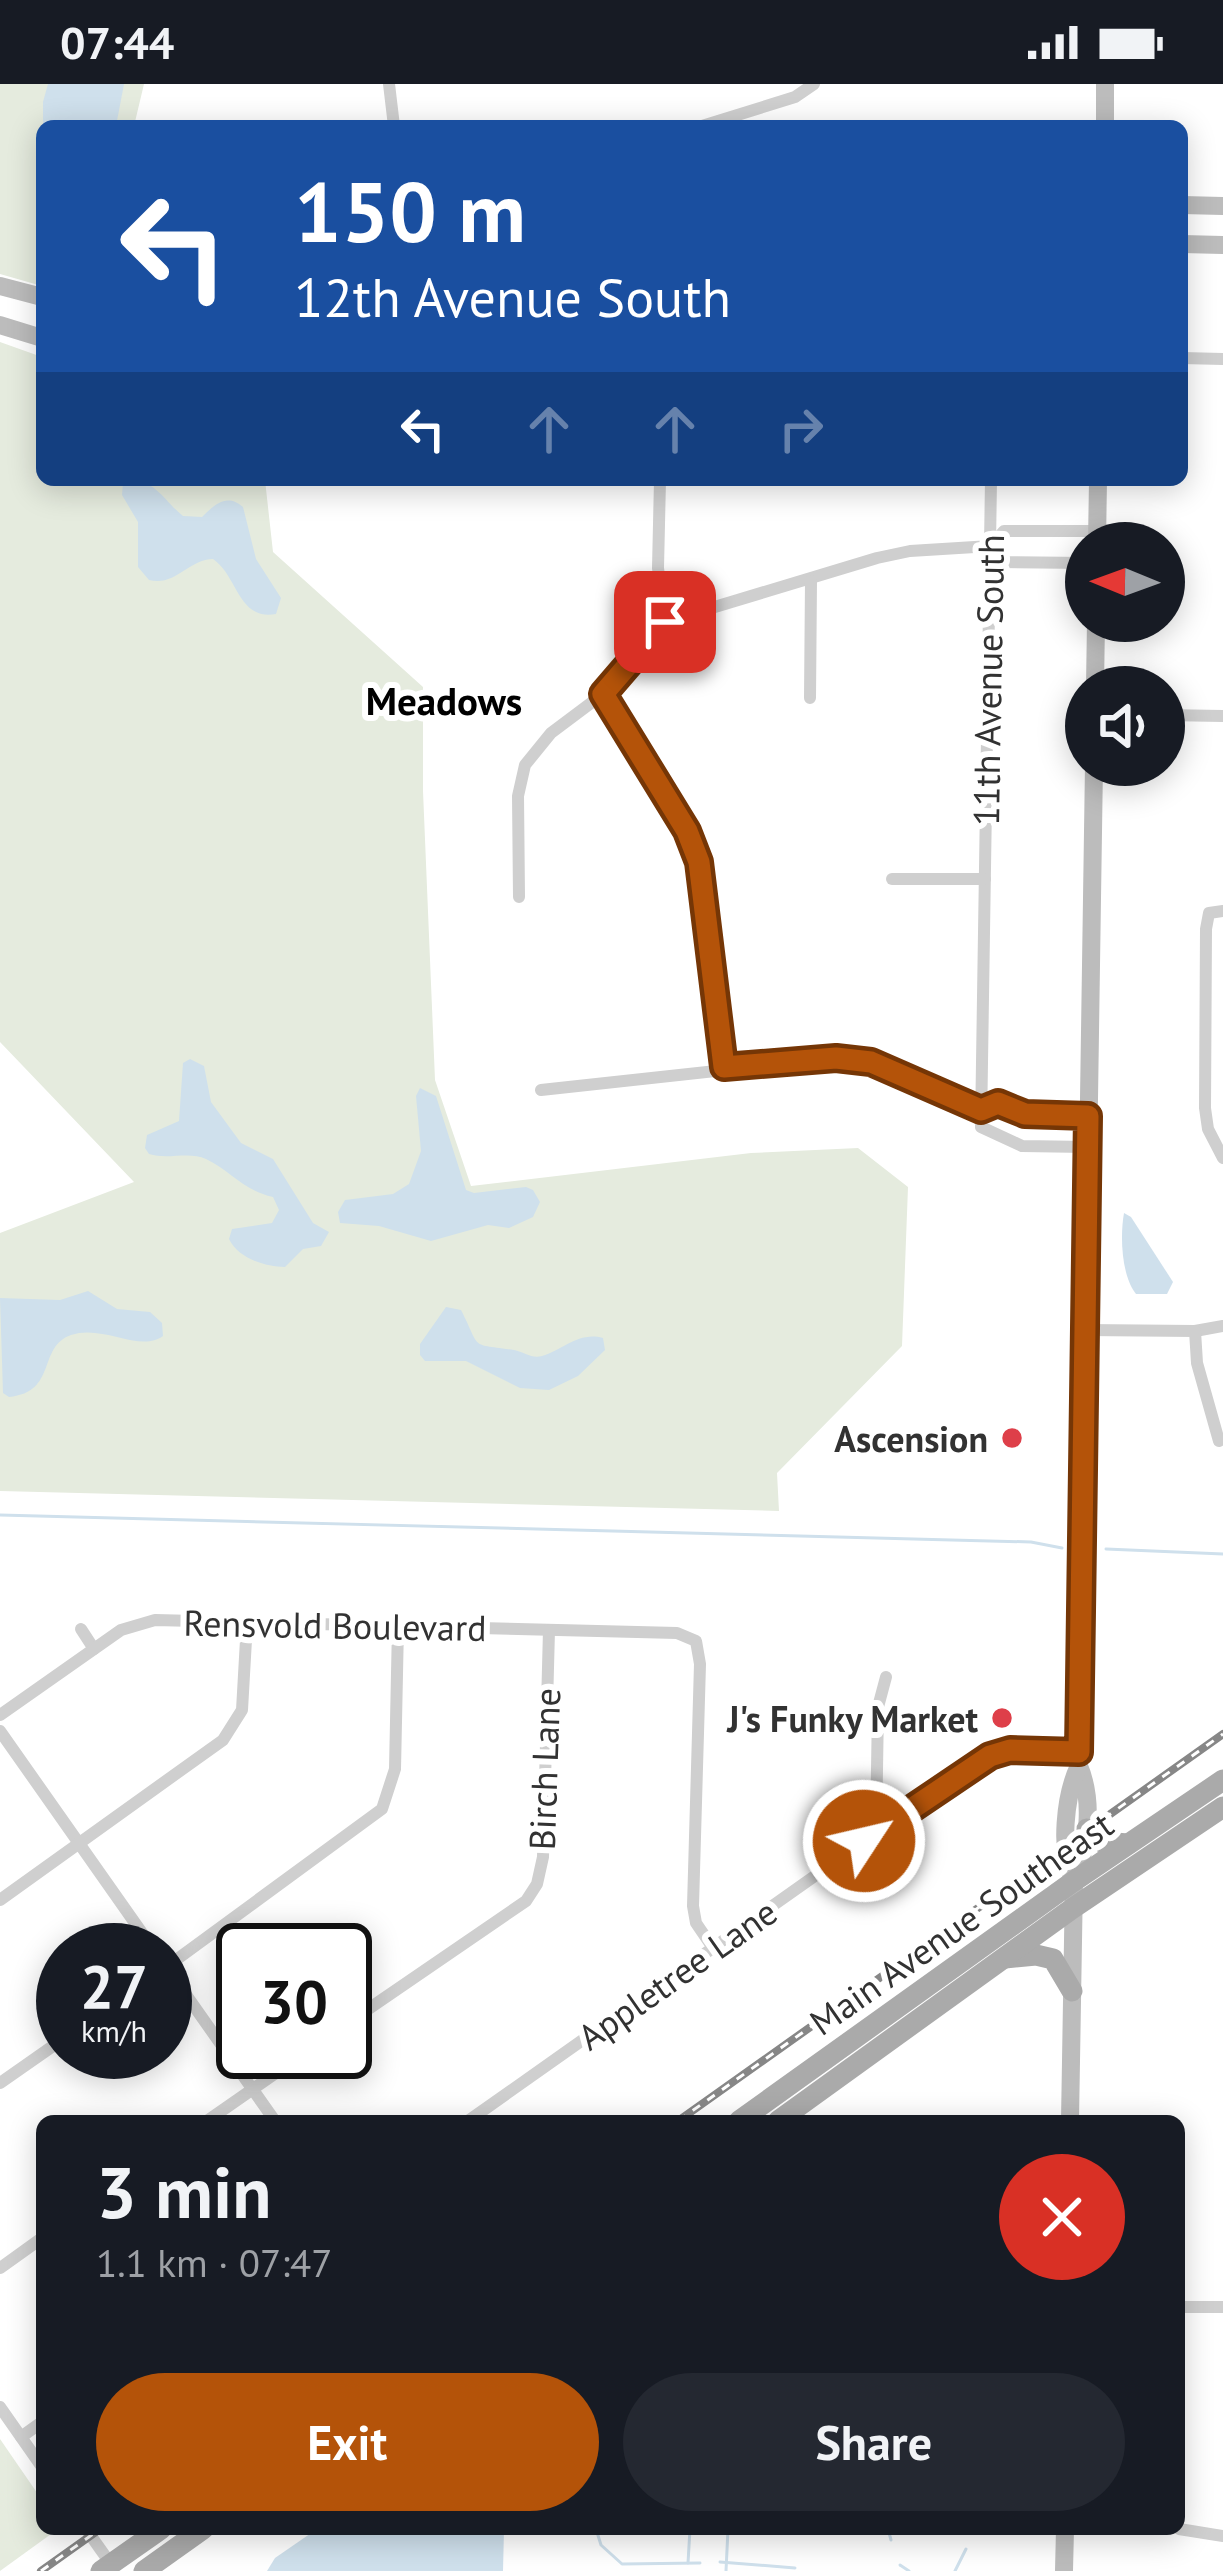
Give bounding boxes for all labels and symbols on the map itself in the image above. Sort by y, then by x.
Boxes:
north arrow [1065,522,1185,642]
street label: 11th Avenue South [962,534,1014,826]
pin [614,571,716,673]
district label: Meadows [366,675,522,726]
place label: Ascension [834,1415,988,1462]
marker: Ascension [999,1425,1025,1451]
street label: Rensvold Boulevard [183,1599,487,1651]
street label: Birch Lane [518,1687,570,1851]
place label: J's Funky Market [726,1695,978,1742]
marker: J's Funky Market [989,1705,1015,1731]
position arrow [801,1778,927,1904]
street label: Main Avenue Southeast [800,1801,1122,2045]
street label: Appletree Lane [568,1888,786,2060]
speed limit sign: 30 [216,1923,372,2079]

